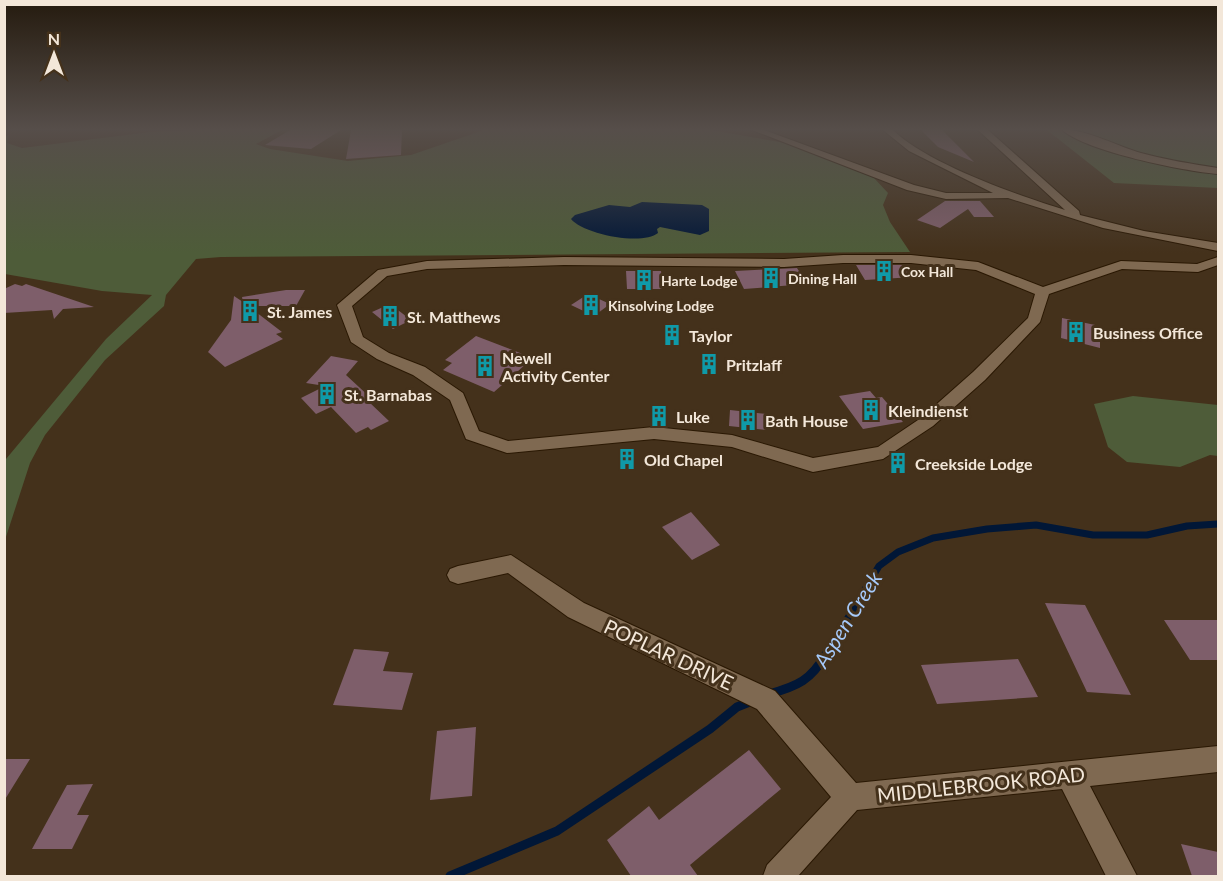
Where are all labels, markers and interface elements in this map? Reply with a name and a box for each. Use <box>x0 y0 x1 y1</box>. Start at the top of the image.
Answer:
north arrow <box>24 24 84 84</box>
text: N <box>48 29 60 48</box>
building icon: Cox Hall <box>872 259 896 283</box>
place label: Cox Hall <box>901 263 953 280</box>
building icon: Dining Hall <box>759 266 783 290</box>
building icon: Harte Lodge <box>632 268 656 292</box>
place label: Dining Hall <box>788 270 857 287</box>
place label: Harte Lodge <box>661 272 738 289</box>
building icon: Kinsolving Lodge <box>579 293 603 317</box>
place label: Kinsolving Lodge <box>608 297 715 314</box>
building icon: St. James <box>238 299 262 323</box>
place label: St. James <box>267 302 332 321</box>
building icon: St. Matthews <box>378 304 402 328</box>
place label: St. Matthews <box>407 307 500 326</box>
building icon: Business Office <box>1064 320 1088 344</box>
building icon: Taylor <box>660 323 684 347</box>
place label: Business Office <box>1093 323 1203 342</box>
place label: Taylor <box>689 326 732 345</box>
place label: Newell Activity Center <box>501 348 610 385</box>
building icon: Pritzlaff <box>697 352 721 376</box>
building icon: Newell Activity Center <box>473 354 497 378</box>
place label: Pritzlaff <box>726 355 782 374</box>
building icon: St. Barnabas <box>315 382 339 406</box>
place label: St. Barnabas <box>344 385 432 404</box>
building icon: Kleindienst <box>859 398 883 422</box>
place label: Kleindienst <box>888 401 968 420</box>
building icon: Luke <box>647 404 671 428</box>
place label: Luke <box>676 407 710 426</box>
building icon: Bath House <box>736 408 760 432</box>
place label: Bath House <box>765 411 849 430</box>
building icon: Old Chapel <box>615 447 639 471</box>
place label: Old Chapel <box>644 450 723 469</box>
building icon: Creekside Lodge <box>886 451 910 475</box>
place label: Creekside Lodge <box>915 454 1033 473</box>
water label: Aspen Creek <box>807 565 887 673</box>
street label: POPLAR DRIVE <box>601 614 737 694</box>
street label: MIDDLEBROOK ROAD <box>876 761 1086 807</box>

